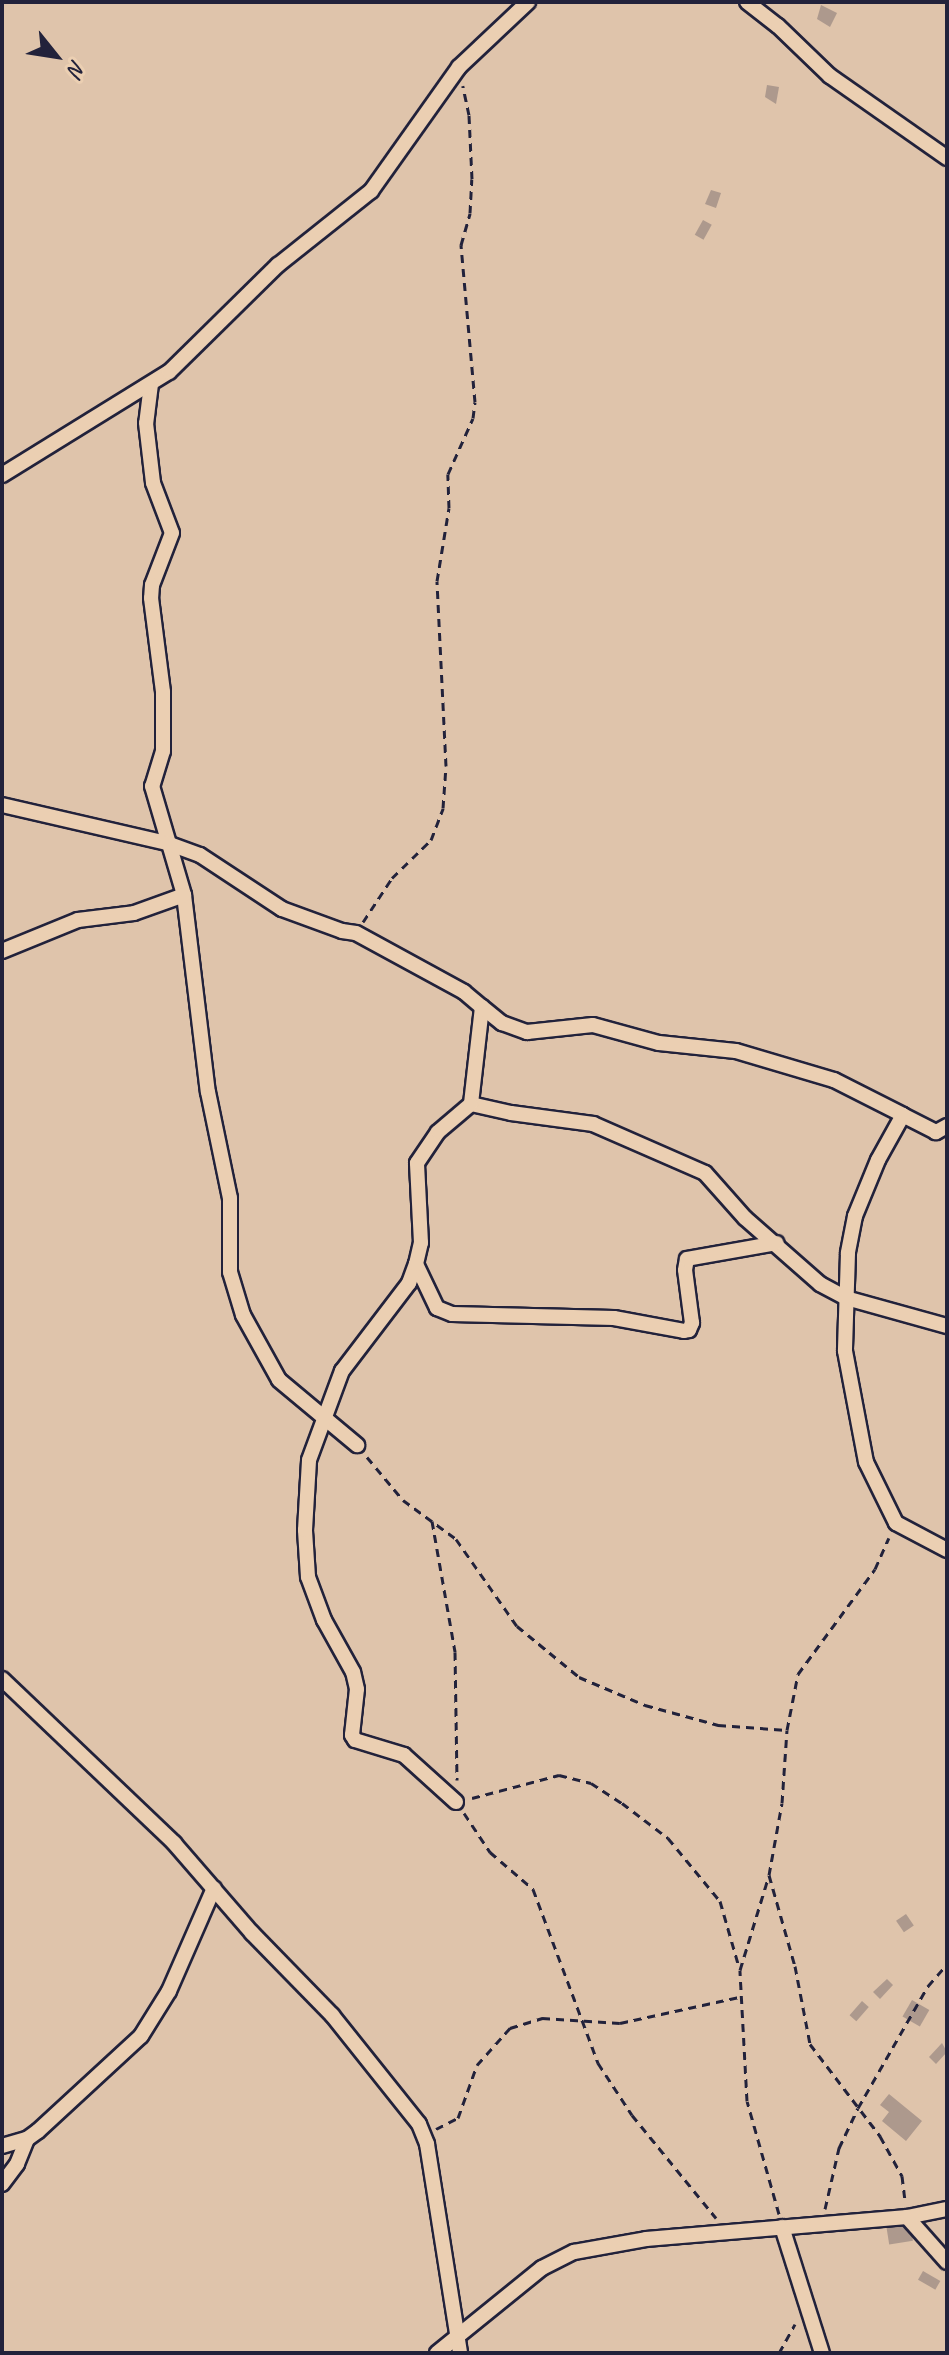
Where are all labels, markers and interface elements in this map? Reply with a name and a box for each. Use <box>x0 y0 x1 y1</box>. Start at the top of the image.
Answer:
north arrow <box>16 16 96 96</box>
text: N <box>61 55 92 81</box>

